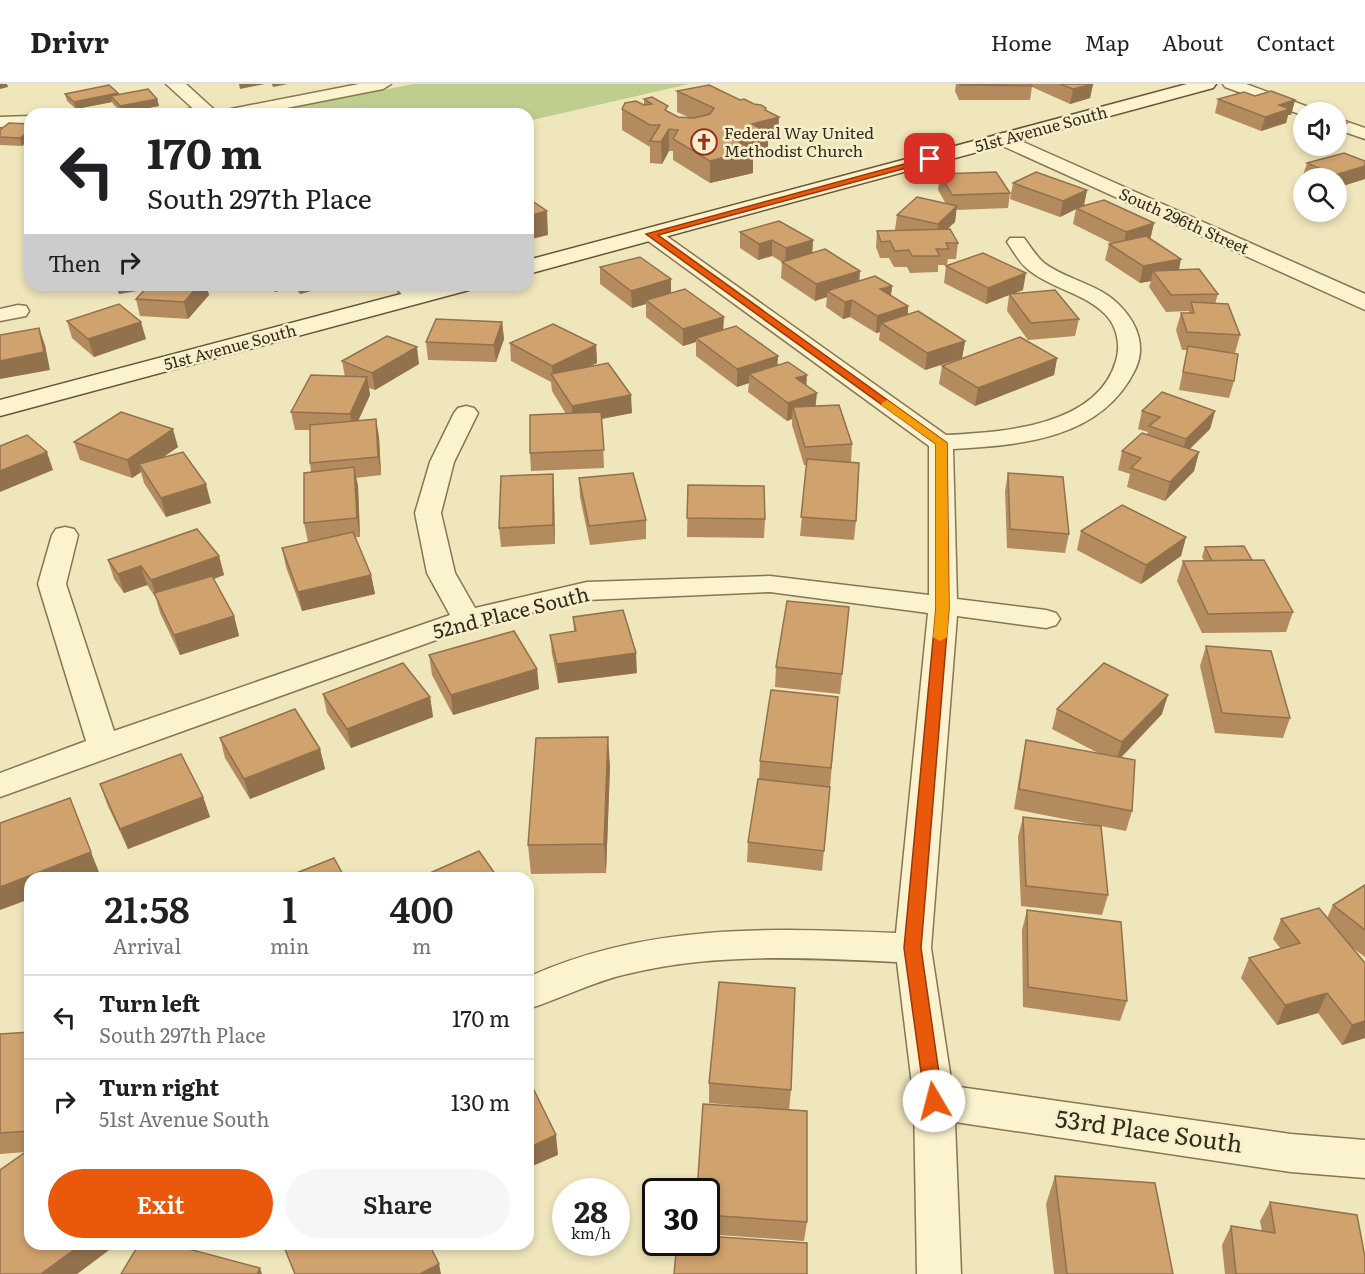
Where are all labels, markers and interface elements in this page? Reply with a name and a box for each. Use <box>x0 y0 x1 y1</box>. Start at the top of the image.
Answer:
text: Drivr <box>30 20 109 62</box>
text: Home <box>991 26 1052 57</box>
text: Map <box>1085 26 1129 57</box>
text: About <box>1162 26 1224 57</box>
text: Contact <box>1257 26 1335 57</box>
street label: 51st Avenue South <box>972 99 1110 157</box>
map controls <box>1293 102 1347 222</box>
button: sound <box>1293 102 1347 156</box>
text: 170 m <box>147 120 262 182</box>
place label: Federal Way United Methodist Church <box>724 120 874 162</box>
church icon: Federal Way United Methodist Church <box>689 127 719 157</box>
icon: left <box>48 132 126 210</box>
pin <box>904 133 955 184</box>
icon: arrive <box>913 142 946 175</box>
button: search <box>1293 168 1347 222</box>
text: South 297th Place <box>147 177 372 217</box>
street label: South 296th Street <box>1116 181 1254 260</box>
text: Then <box>48 246 101 279</box>
icon: right <box>113 246 146 279</box>
street label: 51st Avenue South <box>161 317 299 375</box>
street label: 52nd Place South <box>429 577 592 645</box>
text: 21:58 <box>104 881 190 934</box>
text: 1 <box>282 881 297 934</box>
text: 400 <box>390 881 454 934</box>
text: Arrival <box>113 930 181 960</box>
text: min <box>270 930 309 960</box>
text: m <box>412 930 431 960</box>
text: Turn left <box>99 986 200 1019</box>
icon: left <box>48 1001 81 1034</box>
text: 170 m <box>452 1001 510 1034</box>
text: South 297th Place <box>99 1019 266 1049</box>
position arrow <box>902 1069 966 1133</box>
text: Turn right <box>99 1070 219 1103</box>
icon: right <box>48 1085 81 1118</box>
text: 130 m <box>451 1085 510 1118</box>
street label: 53rd Place South <box>1054 1099 1245 1160</box>
text: 51st Avenue South <box>99 1103 269 1133</box>
button: Exit <box>48 1169 273 1238</box>
button: Share <box>285 1169 510 1238</box>
speed limit sign: 30 <box>642 1178 720 1256</box>
text: 28 <box>574 1188 608 1232</box>
text: km/h <box>571 1221 611 1244</box>

